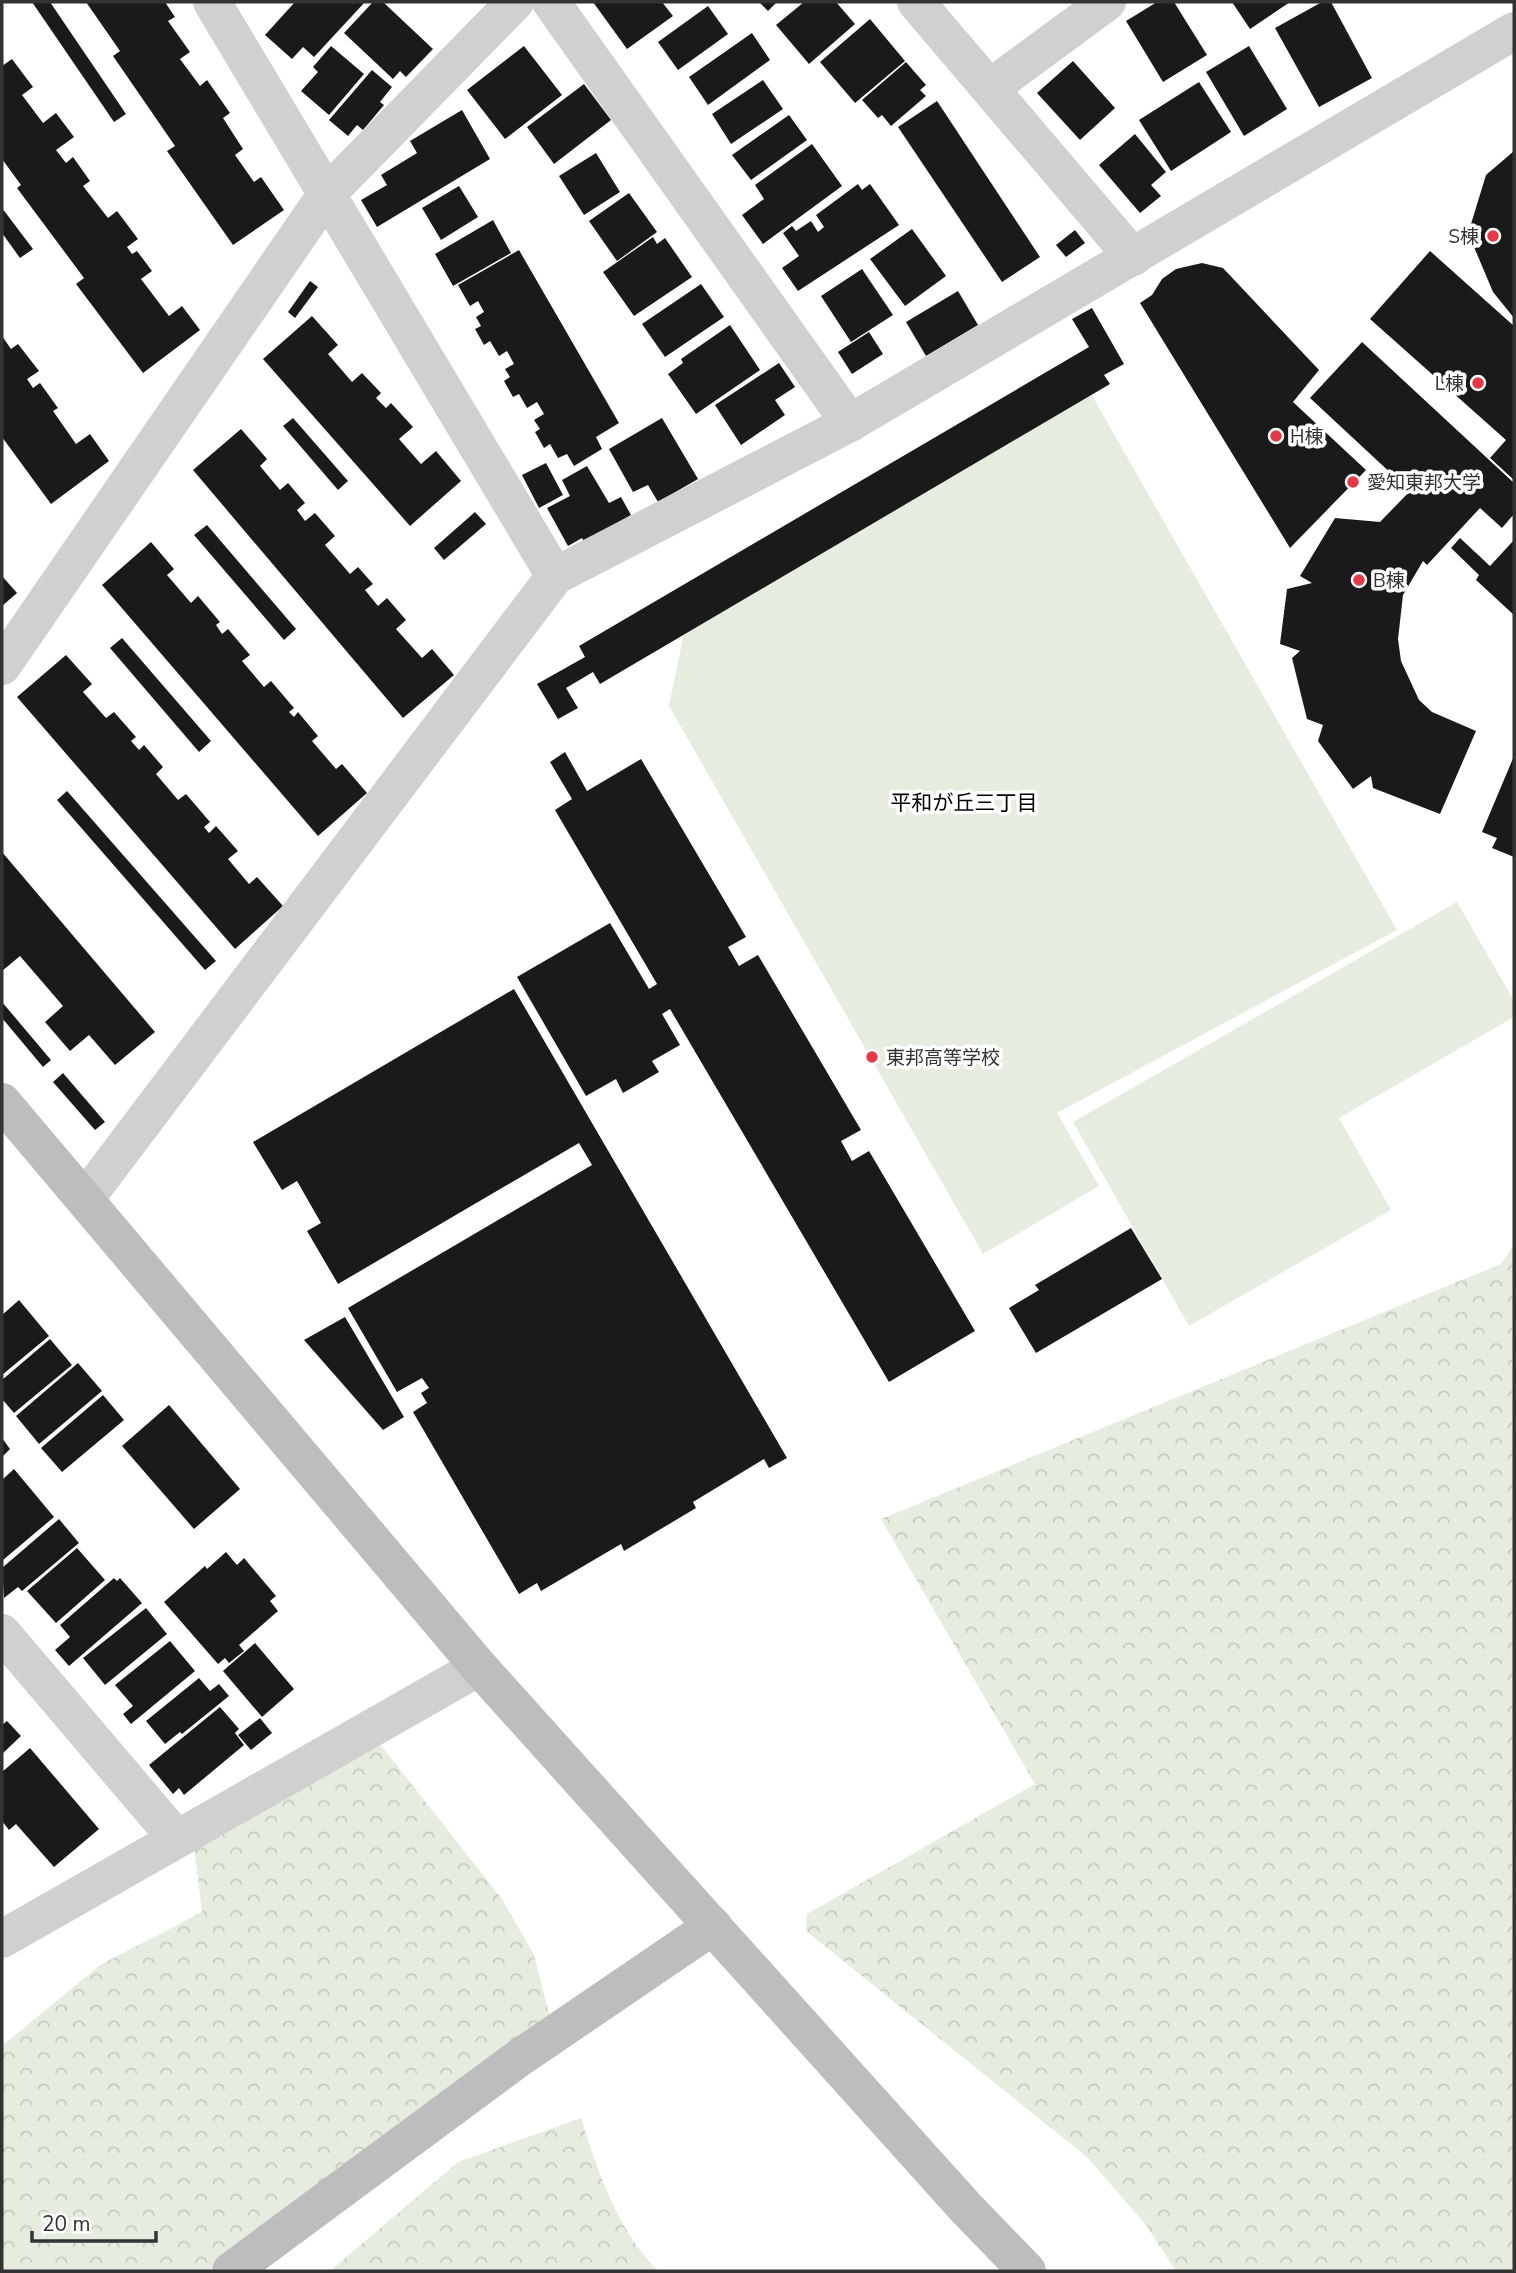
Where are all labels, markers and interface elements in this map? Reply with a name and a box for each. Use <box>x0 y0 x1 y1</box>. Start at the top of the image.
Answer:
place label: S棟 <box>1448 224 1479 250</box>
marker: S棟 <box>1485 228 1501 244</box>
place label: L棟 <box>1435 371 1464 397</box>
marker: L棟 <box>1470 375 1486 391</box>
place label: H棟 <box>1290 424 1323 450</box>
marker: H棟 <box>1268 428 1284 444</box>
place label: 愛知東邦大学 <box>1367 470 1481 496</box>
marker: 愛知東邦大学 <box>1345 474 1361 490</box>
place label: B棟 <box>1373 568 1405 594</box>
marker: B棟 <box>1351 572 1367 588</box>
district label: 平和が丘三丁目 <box>891 789 1038 817</box>
place label: 東邦高等学校 <box>886 1045 1000 1071</box>
marker: 東邦高等学校 <box>864 1049 880 1065</box>
scale bar <box>32 2200 156 2244</box>
text: 20 m <box>42 2210 91 2238</box>

